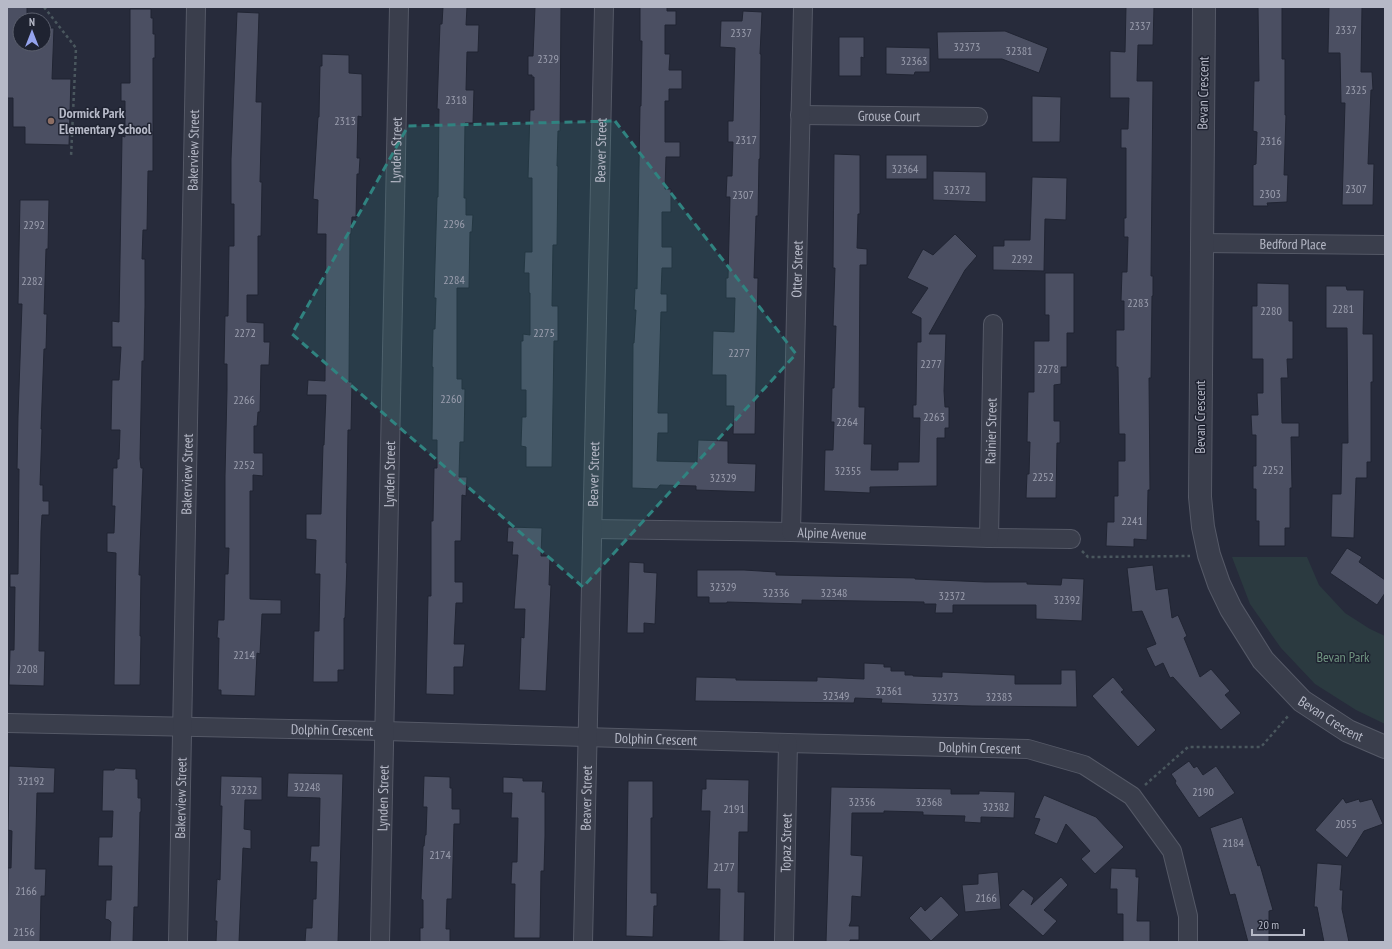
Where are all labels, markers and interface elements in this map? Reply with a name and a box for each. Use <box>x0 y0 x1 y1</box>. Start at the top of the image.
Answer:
north arrow <box>12 12 52 52</box>
text: N <box>29 15 35 29</box>
house number: 2337 <box>1129 18 1151 33</box>
house number: 2337 <box>1335 22 1357 37</box>
house number: 2337 <box>730 25 752 40</box>
house number: 32373 <box>953 39 981 54</box>
house number: 32381 <box>1005 43 1033 58</box>
house number: 2329 <box>537 51 559 66</box>
house number: 32363 <box>900 53 928 68</box>
street label: Bevan Crescent <box>1193 56 1213 130</box>
house number: 2325 <box>1345 82 1367 97</box>
house number: 2318 <box>445 92 467 107</box>
place label: Dormick Park Elementary School <box>59 104 152 138</box>
street label: Grouse Court <box>858 107 921 125</box>
street label: Bakerview Street <box>183 109 203 191</box>
house number: 2313 <box>334 113 356 128</box>
marker: Dormick Park Elementary School <box>46 116 56 126</box>
street label: Lynden Street <box>386 117 406 183</box>
street label: Beaver Street <box>591 117 611 183</box>
house number: 2317 <box>735 132 757 147</box>
house number: 2316 <box>1260 133 1282 148</box>
house number: 32364 <box>891 161 919 176</box>
house number: 2307 <box>1345 181 1367 196</box>
house number: 32372 <box>943 182 971 197</box>
house number: 2303 <box>1259 186 1281 201</box>
house number: 2307 <box>732 187 754 202</box>
house number: 2296 <box>443 216 465 231</box>
house number: 2292 <box>23 217 45 232</box>
street label: Bedford Place <box>1260 235 1327 253</box>
street label: Otter Street <box>787 240 807 298</box>
house number: 2292 <box>1011 251 1033 266</box>
house number: 2284 <box>443 272 465 287</box>
house number: 2282 <box>21 273 43 288</box>
house number: 2283 <box>1127 295 1149 310</box>
house number: 2281 <box>1332 301 1354 316</box>
house number: 2280 <box>1260 303 1282 318</box>
house number: 2272 <box>234 325 256 340</box>
house number: 2275 <box>533 325 555 340</box>
house number: 2277 <box>728 345 750 360</box>
house number: 2277 <box>920 356 942 371</box>
house number: 2278 <box>1037 361 1059 376</box>
street label: Bevan Crescent <box>1191 380 1209 454</box>
house number: 2260 <box>440 391 462 406</box>
house number: 2266 <box>233 392 255 407</box>
street label: Rainier Street <box>981 398 1001 464</box>
house number: 2263 <box>923 409 945 424</box>
house number: 2264 <box>836 414 858 429</box>
street label: Bakerview Street <box>177 433 197 515</box>
street label: Lynden Street <box>380 441 399 507</box>
street label: Beaver Street <box>584 441 603 507</box>
house number: 2252 <box>233 457 255 472</box>
house number: 2252 <box>1262 462 1284 477</box>
house number: 32355 <box>834 463 862 478</box>
house number: 2252 <box>1032 469 1054 484</box>
house number: 32329 <box>709 470 737 485</box>
house number: 2241 <box>1121 513 1143 528</box>
street label: Alpine Avenue <box>797 523 867 543</box>
house number: 32329 <box>709 579 737 594</box>
house number: 32336 <box>762 585 790 600</box>
house number: 32348 <box>820 585 848 600</box>
house number: 32372 <box>938 588 966 603</box>
house number: 32392 <box>1053 592 1081 607</box>
house number: 2214 <box>233 647 255 662</box>
park label: Bevan Park <box>1316 648 1370 666</box>
house number: 2208 <box>16 661 38 676</box>
house number: 32361 <box>875 683 903 698</box>
house number: 32349 <box>822 688 850 703</box>
house number: 32373 <box>931 689 959 704</box>
house number: 32383 <box>985 689 1013 704</box>
street label: Bevan Crescent <box>1295 692 1366 746</box>
street label: Dolphin Crescent <box>291 720 373 740</box>
street label: Dolphin Crescent <box>614 729 697 749</box>
street label: Dolphin Crescent <box>938 738 1021 758</box>
street label: Bakerview Street <box>171 757 191 839</box>
street label: Lynden Street <box>373 765 393 831</box>
street label: Beaver Street <box>577 765 596 831</box>
house number: 32192 <box>17 773 45 788</box>
house number: 32248 <box>293 779 321 794</box>
house number: 32232 <box>230 782 258 797</box>
house number: 2190 <box>1192 784 1214 799</box>
house number: 32356 <box>848 794 876 809</box>
house number: 32368 <box>915 794 943 809</box>
house number: 32382 <box>982 799 1010 814</box>
house number: 2191 <box>723 801 745 816</box>
street label: Topaz Street <box>776 813 796 873</box>
house number: 2055 <box>1335 816 1357 831</box>
house number: 2184 <box>1222 835 1244 850</box>
house number: 2174 <box>429 847 451 862</box>
house number: 2177 <box>713 859 735 874</box>
house number: 2166 <box>15 883 37 898</box>
house number: 2166 <box>975 890 997 905</box>
scale bar <box>1252 911 1304 937</box>
text: 20 m <box>1258 917 1279 932</box>
house number: 2156 <box>13 924 35 939</box>

